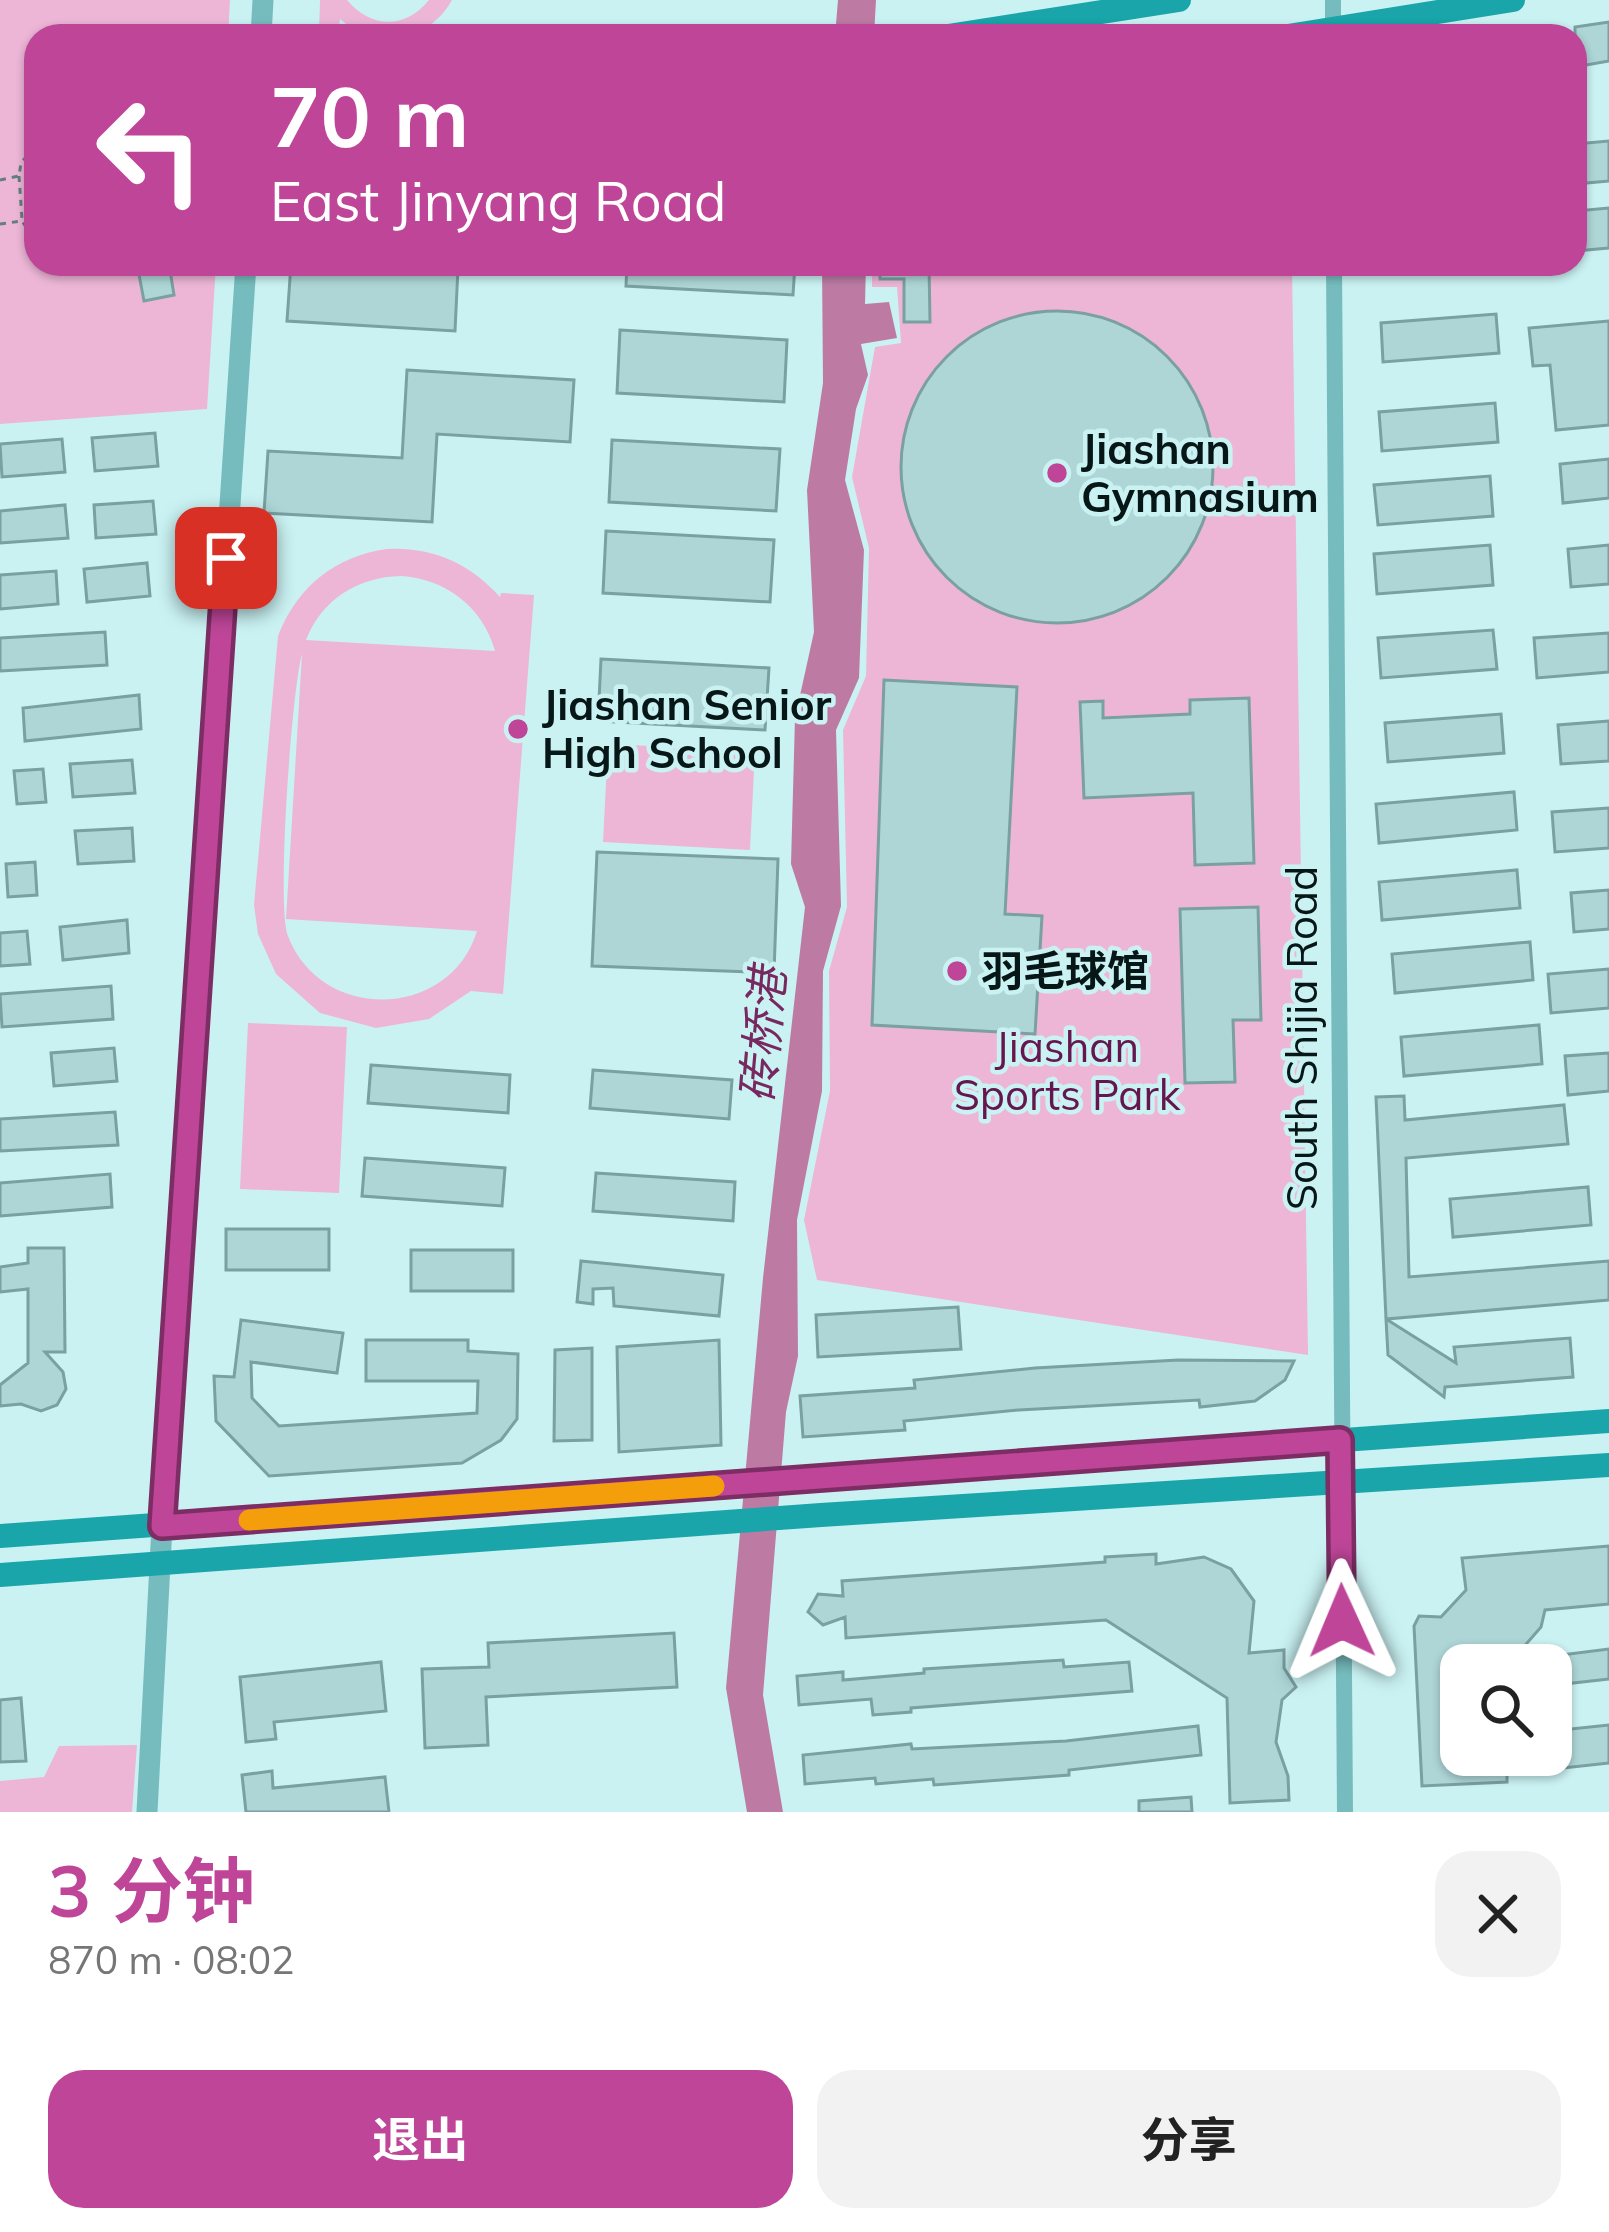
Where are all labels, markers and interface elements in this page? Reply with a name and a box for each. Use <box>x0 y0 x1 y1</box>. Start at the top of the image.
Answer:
text: 70 m <box>270 63 469 168</box>
icon: left <box>72 72 228 228</box>
text: East Jinyang Road <box>270 167 726 235</box>
place label: Jiashan Gymnasium <box>1081 422 1319 523</box>
marker: Jiashan Gymnasium <box>1044 460 1070 486</box>
pin <box>175 507 277 609</box>
icon: arrive <box>193 525 259 591</box>
place label: Jiashan Senior High School <box>542 678 832 779</box>
marker: Jiashan Senior High School <box>505 716 531 742</box>
street label: South Shijia Road <box>1275 866 1328 1210</box>
place label: 羽毛球馆 <box>981 944 1149 997</box>
marker: 羽毛球馆 <box>944 958 970 984</box>
water label: 砖桥港 <box>728 959 796 1105</box>
park label: Jiashan Sports Park <box>954 1020 1181 1121</box>
position arrow <box>1279 1558 1405 1684</box>
map controls <box>1440 1644 1572 1776</box>
button: search <box>1440 1644 1572 1776</box>
text: 3 分钟 <box>48 1845 255 1935</box>
button: close <box>1435 1851 1561 1977</box>
text: 870 m · 08:02 <box>48 1935 294 1984</box>
button: 退出 <box>48 2070 793 2208</box>
button: 分享 <box>817 2070 1561 2208</box>

